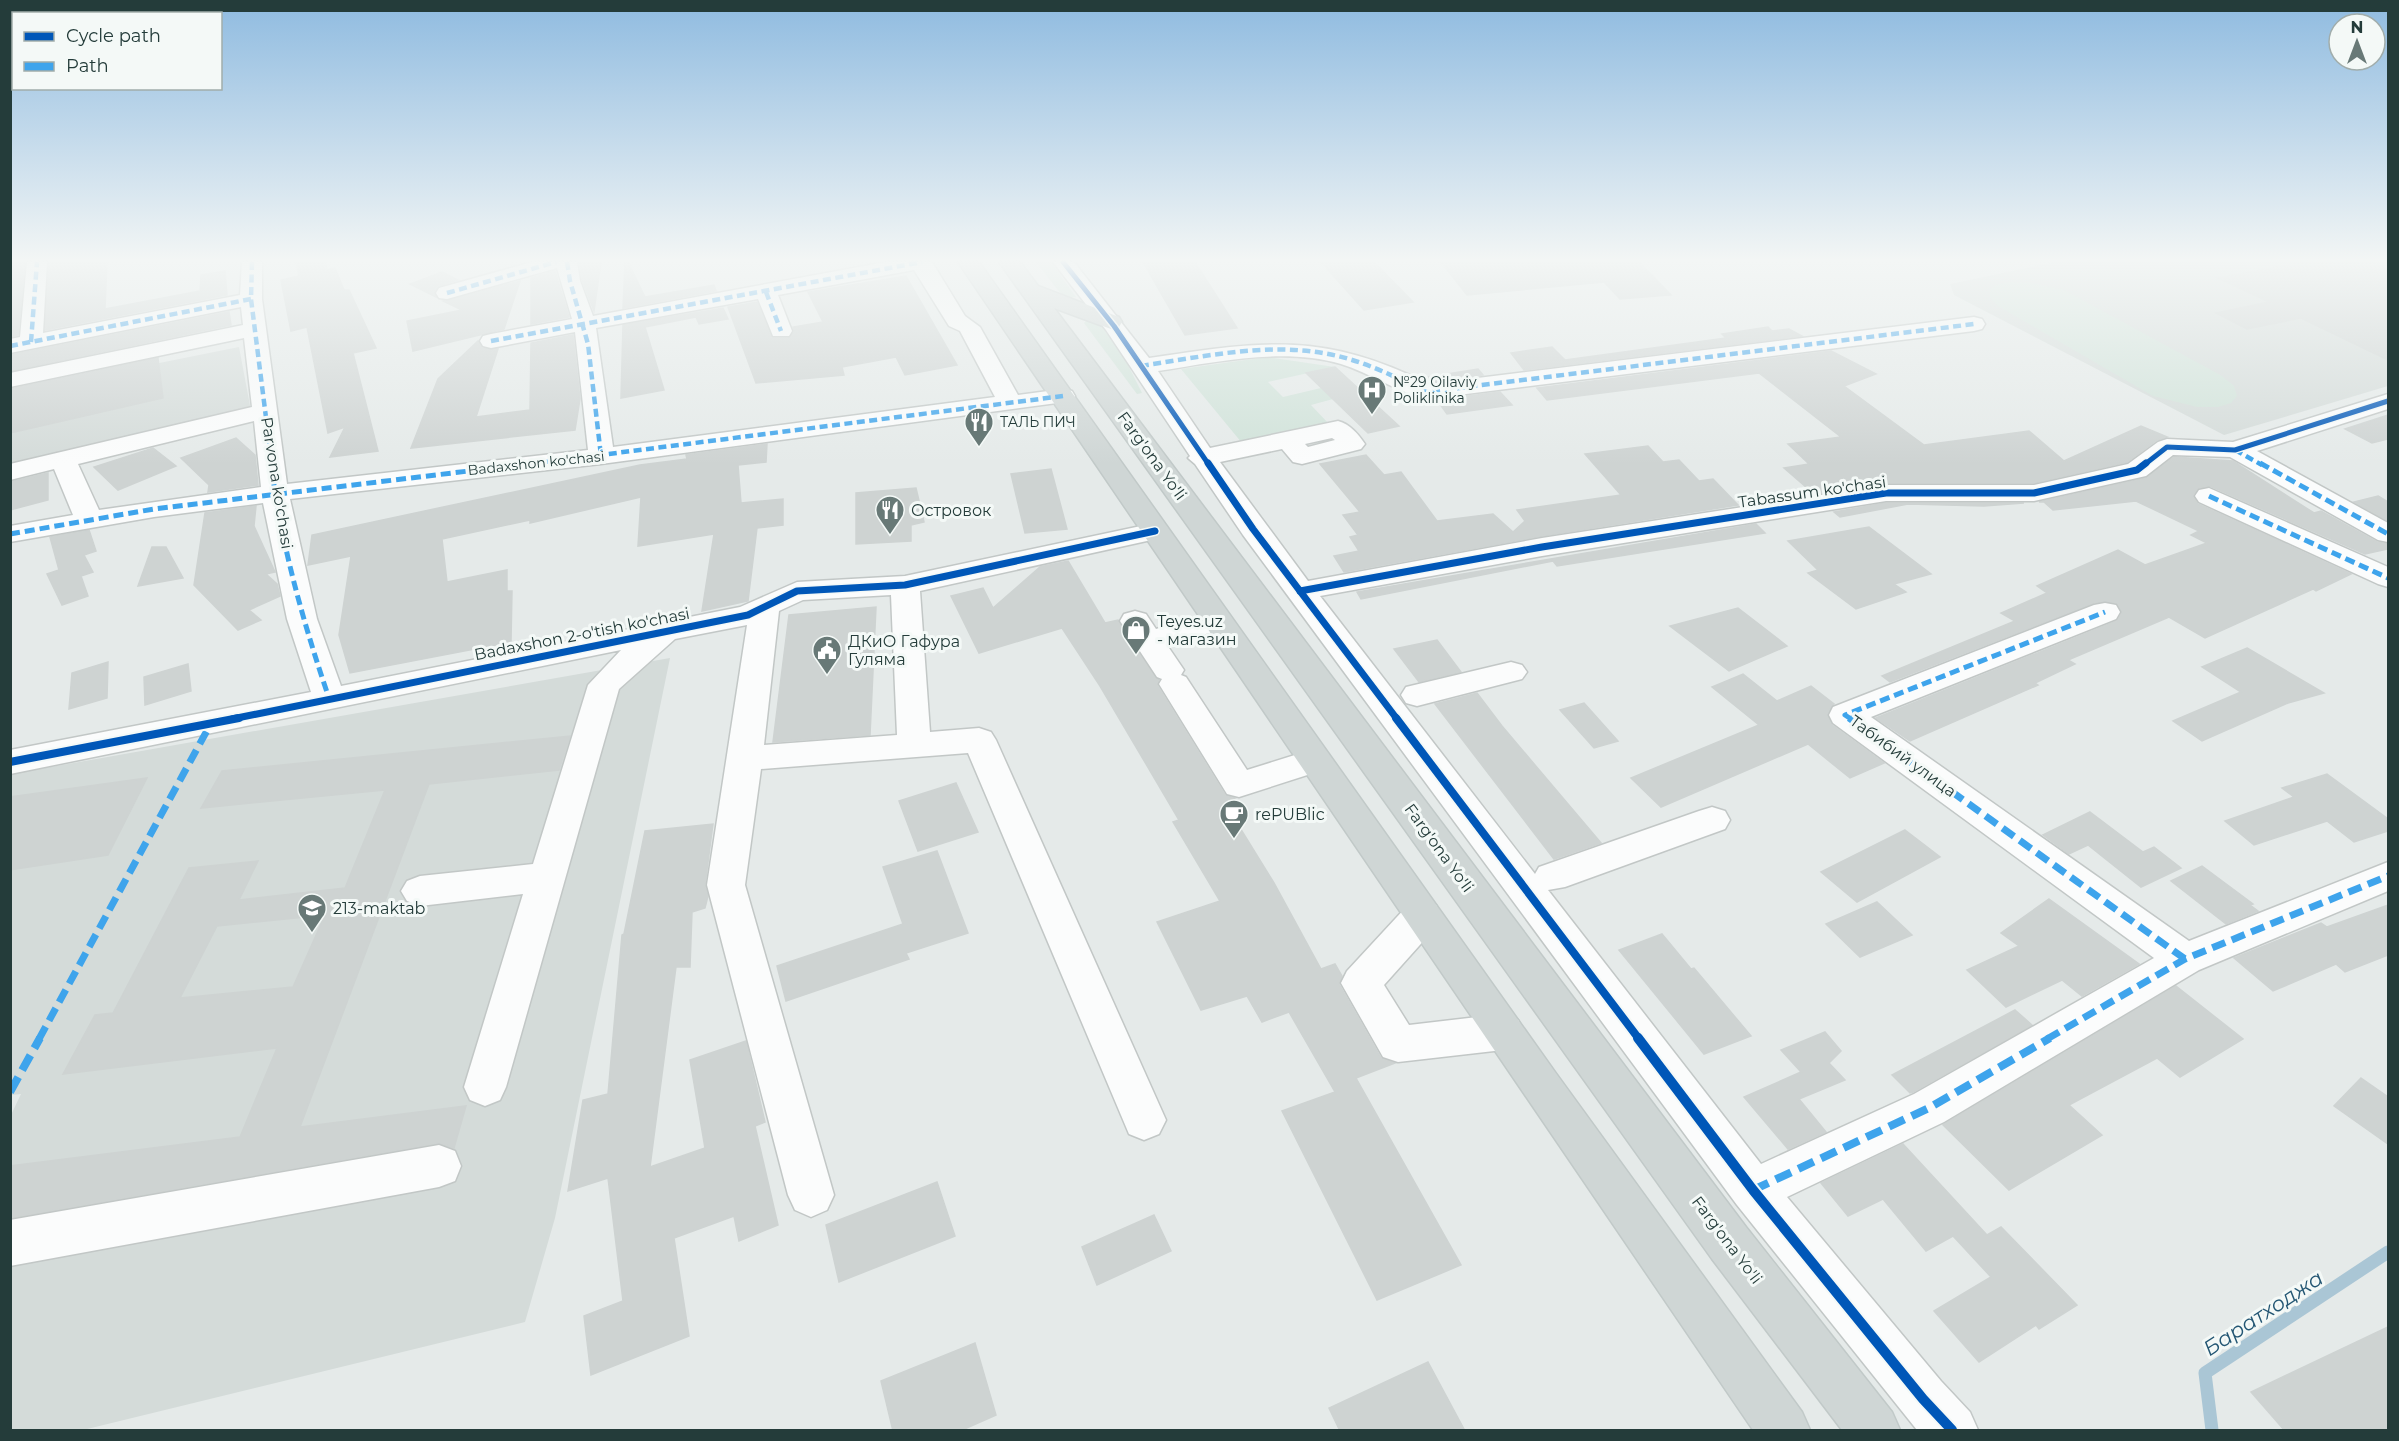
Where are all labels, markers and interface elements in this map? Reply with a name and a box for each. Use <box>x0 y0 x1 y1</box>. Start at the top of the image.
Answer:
legend <box>12 12 222 90</box>
north arrow <box>2327 12 2387 72</box>
text: N <box>2351 18 2363 37</box>
text: Cycle path <box>66 25 161 47</box>
text: Path <box>66 55 109 77</box>
place label: №29 Oilaviy Poliklinika <box>1393 373 1477 407</box>
hospital icon: №29 Oilaviy Poliklinika <box>1356 374 1388 416</box>
restaurant icon: ТАЛЬ ПИЧ <box>963 406 995 448</box>
street label: Farg'ona Yo'li <box>1114 408 1190 504</box>
place label: ТАЛЬ ПИЧ <box>1000 413 1076 431</box>
street label: Parvona ko'chasi <box>257 416 297 550</box>
street label: Badaxshon ko'chasi <box>467 447 605 479</box>
street label: Tabassum ko'chasi <box>1737 472 1887 512</box>
restaurant icon: Островок <box>874 494 906 536</box>
place label: Островок <box>911 501 992 520</box>
street label: Badaxshon 2-o'tish ko'chasi <box>473 604 691 664</box>
place label: Teyes.uz - магазин <box>1157 612 1237 649</box>
shop icon: Teyes.uz - магазин <box>1120 614 1152 656</box>
place label: ДКиО Гафура Гуляма <box>848 632 960 669</box>
public building icon: ДКиО Гафура Гуляма <box>811 634 843 676</box>
street label: Табибий улица <box>1846 711 1960 801</box>
cafe icon: rePUBlic <box>1218 798 1250 840</box>
street label: Farg'ona Yo'li <box>1401 800 1477 896</box>
place label: rePUBlic <box>1255 805 1325 824</box>
school or university icon: 213-maktab <box>296 892 328 934</box>
place label: 213-maktab <box>333 899 426 918</box>
street label: Farg'ona Yo'li <box>1688 1192 1766 1288</box>
water label: Баратходжа <box>2198 1265 2328 1361</box>

